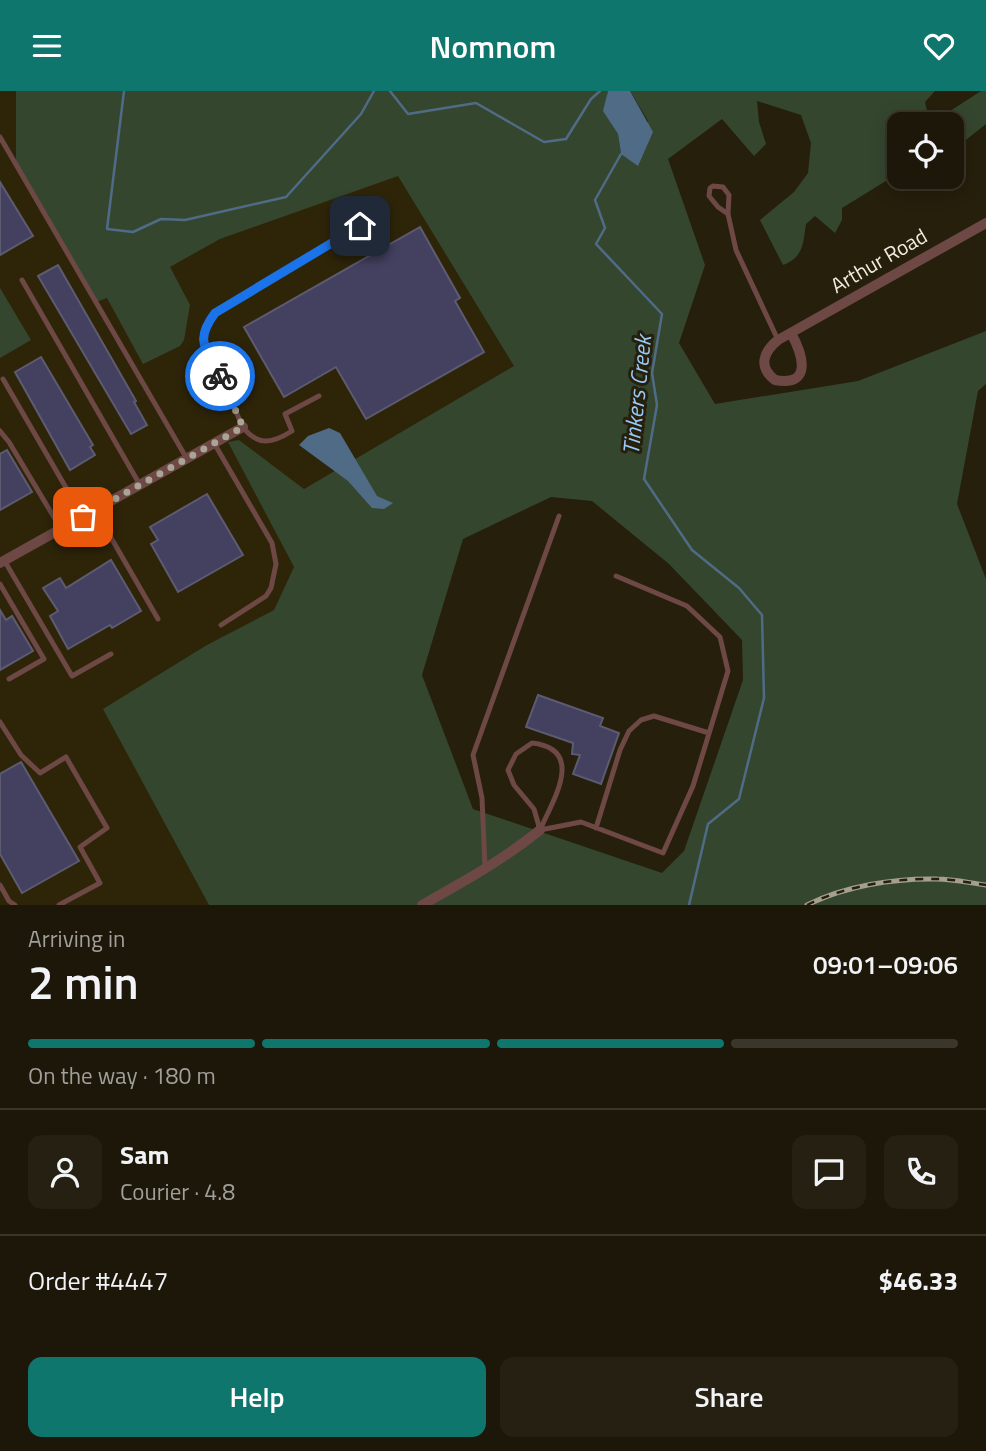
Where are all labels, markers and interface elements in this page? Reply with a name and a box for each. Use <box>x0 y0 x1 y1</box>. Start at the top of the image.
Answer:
text: Nomnom <box>430 22 556 70</box>
icon: menu <box>28 27 66 65</box>
icon: heart <box>920 27 958 65</box>
map controls <box>887 112 964 189</box>
button: locate <box>887 112 964 189</box>
pin <box>330 196 390 256</box>
icon: home <box>341 207 379 245</box>
street label: Arthur Road <box>824 220 933 301</box>
water label: Tinkers Creek <box>613 331 660 456</box>
courier <box>185 341 255 411</box>
icon: bike <box>201 357 239 395</box>
pin <box>53 487 113 547</box>
icon: bag <box>64 498 102 536</box>
text: Arriving in <box>28 921 125 956</box>
text: 09:01–09:06 <box>813 945 958 984</box>
text: 2 min <box>28 947 139 1017</box>
text: On the way · 180 m <box>28 1058 216 1093</box>
button: person <box>28 1135 102 1209</box>
text: Sam <box>120 1135 169 1174</box>
button: chat <box>792 1135 866 1209</box>
button: phone <box>884 1135 958 1209</box>
text: Courier · 4.8 <box>120 1174 235 1209</box>
text: Order #4447 <box>28 1261 168 1300</box>
text: $46.33 <box>879 1261 958 1300</box>
button: Help <box>28 1357 486 1437</box>
button: Share <box>500 1357 958 1437</box>

